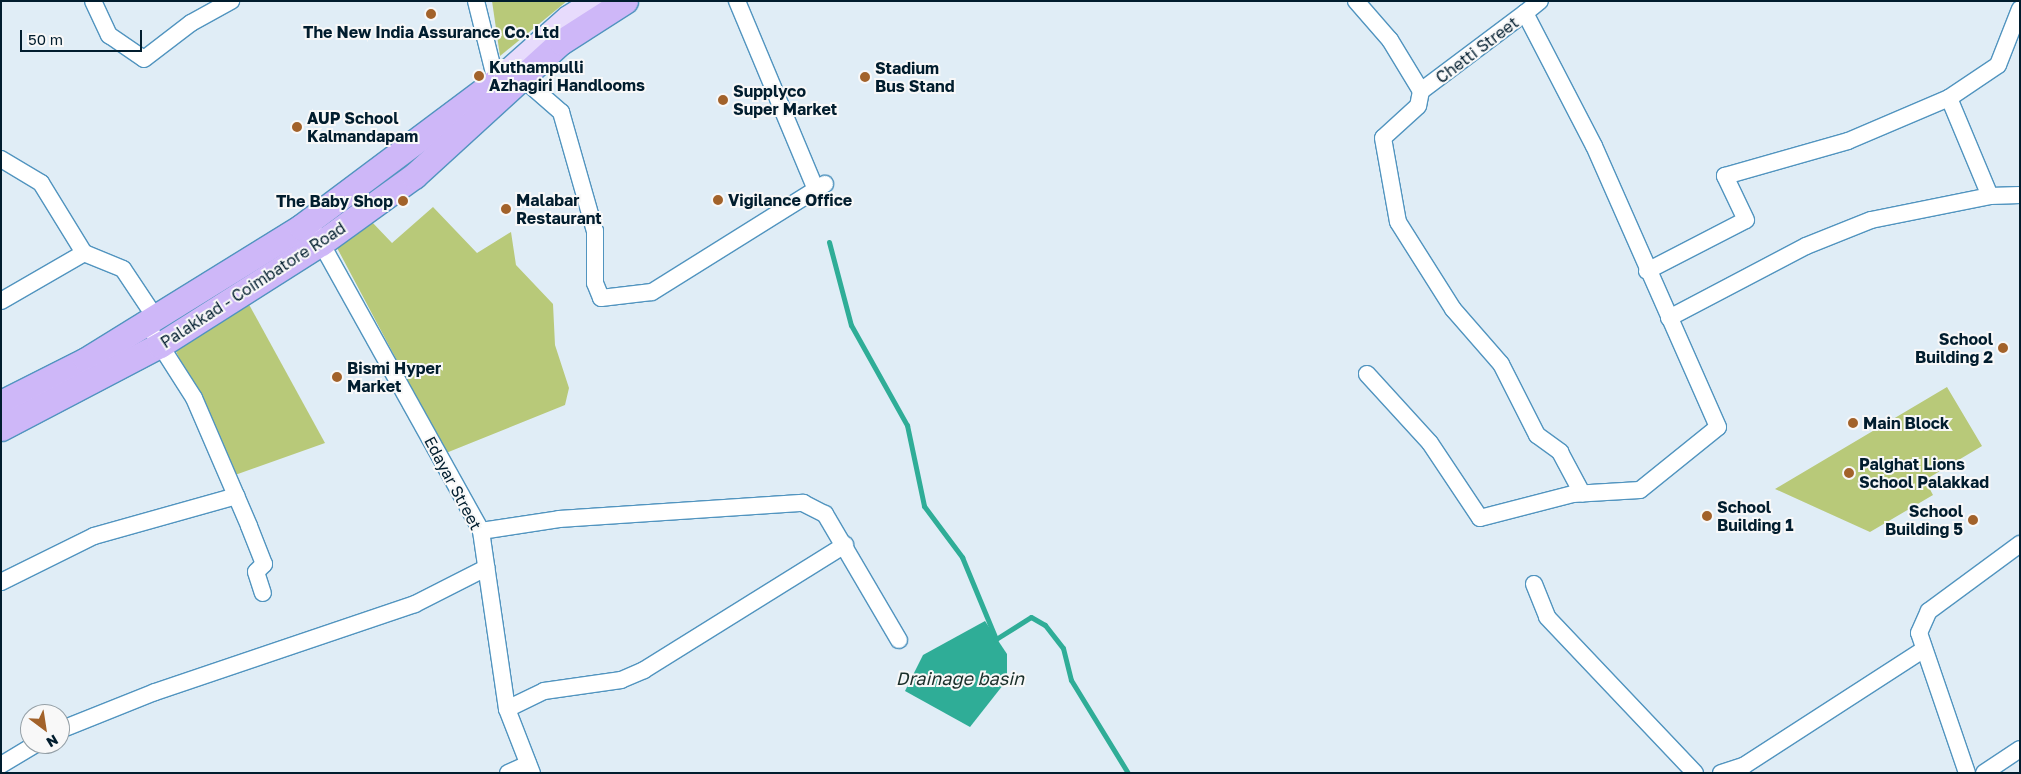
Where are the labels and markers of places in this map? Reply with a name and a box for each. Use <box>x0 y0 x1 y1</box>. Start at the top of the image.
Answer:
marker: The New India Assurance Co. Ltd <box>425 8 437 20</box>
place label: The New India Assurance Co. Ltd <box>303 22 559 42</box>
place label: Kuthampulli Azhagiri Handlooms <box>489 57 645 95</box>
place label: Stadium Bus Stand <box>875 58 955 96</box>
marker: Kuthampulli Azhagiri Handlooms <box>473 70 485 82</box>
marker: Stadium Bus Stand <box>859 71 871 83</box>
place label: Supplyco Super Market <box>733 81 837 119</box>
marker: Supplyco Super Market <box>717 94 729 106</box>
place label: AUP School Kalmandapam <box>307 108 418 146</box>
marker: AUP School Kalmandapam <box>291 121 303 133</box>
place label: Malabar Restaurant <box>516 190 602 228</box>
place label: Vigilance Office <box>728 190 852 210</box>
place label: The Baby Shop <box>276 191 393 211</box>
marker: Vigilance Office <box>712 194 724 206</box>
marker: The Baby Shop <box>397 195 409 207</box>
marker: Malabar Restaurant <box>500 203 512 215</box>
place label: School Building 2 <box>1915 329 1993 367</box>
marker: School Building 2 <box>1997 342 2009 354</box>
place label: Bismi Hyper Market <box>347 358 441 396</box>
marker: Bismi Hyper Market <box>331 371 343 383</box>
place label: Main Block <box>1863 413 1949 433</box>
marker: Main Block <box>1847 417 1859 429</box>
place label: Palghat Lions School Palakkad <box>1859 454 1989 492</box>
marker: Palghat Lions School Palakkad <box>1843 467 1855 479</box>
place label: School Building 1 <box>1717 497 1793 535</box>
place label: School Building 5 <box>1885 501 1963 539</box>
marker: School Building 1 <box>1701 510 1713 522</box>
marker: School Building 5 <box>1967 514 1979 526</box>

